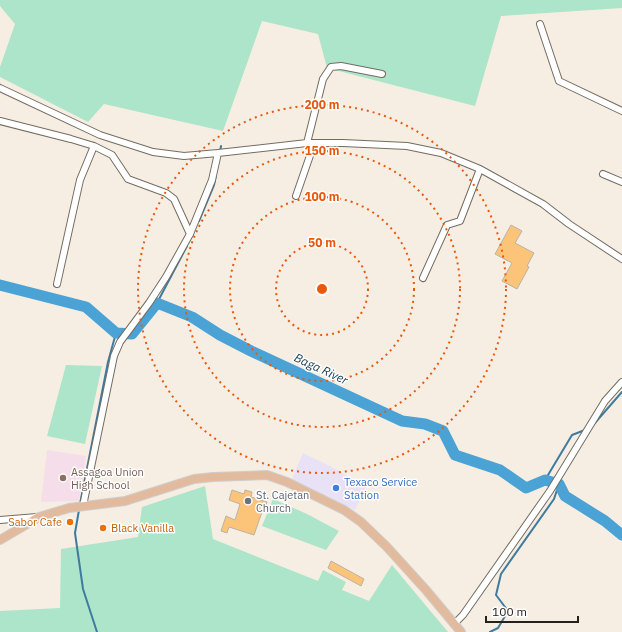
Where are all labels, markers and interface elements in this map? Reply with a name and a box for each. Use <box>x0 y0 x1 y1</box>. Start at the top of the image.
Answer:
text: 200 m <box>304 97 340 112</box>
text: 150 m <box>304 143 340 158</box>
text: 100 m <box>304 189 340 204</box>
text: 50 m <box>308 235 336 250</box>
centre of rings <box>315 282 329 296</box>
water label: Baga River <box>292 350 351 388</box>
place label: Assagoa Union High School <box>71 465 144 492</box>
marker: Assagoa Union High School <box>58 473 68 483</box>
place label: Texaco Service Station <box>344 475 417 502</box>
marker: Texaco Service Station <box>331 483 341 493</box>
place label: St. Cajetan Church <box>256 488 309 515</box>
marker: St. Cajetan Church <box>243 496 253 506</box>
place label: Sabor Cafe <box>8 515 62 529</box>
marker: Sabor Cafe <box>65 517 75 527</box>
place label: Black Vanilla <box>111 521 174 535</box>
marker: Black Vanilla <box>98 523 108 533</box>
scale bar <box>486 598 578 624</box>
text: 100 m <box>492 604 527 619</box>

